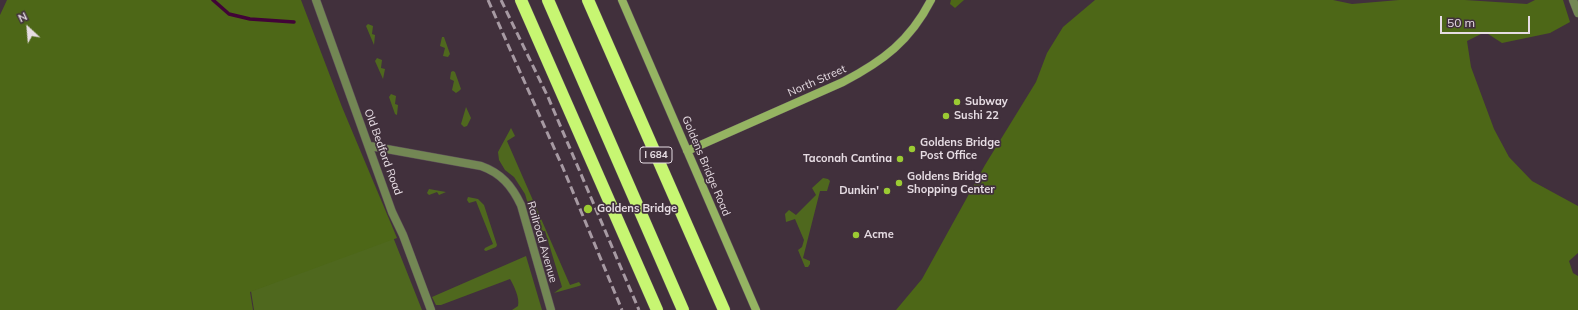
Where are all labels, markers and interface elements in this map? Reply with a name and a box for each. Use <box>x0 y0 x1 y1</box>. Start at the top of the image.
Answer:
north arrow <box>8 8 48 48</box>
scale bar <box>1442 8 1532 34</box>
text: N <box>16 9 30 25</box>
text: 50 m <box>1447 15 1475 30</box>
street label: North Street <box>786 62 848 100</box>
place label: Subway <box>965 95 1008 109</box>
marker: Subway <box>952 97 962 107</box>
street label: Old Bedford Road <box>361 107 405 197</box>
place label: Sushi 22 <box>954 109 999 123</box>
marker: Sushi 22 <box>941 111 951 121</box>
street label: Goldens Bridge Road <box>679 114 733 218</box>
place label: Goldens Bridge Post Office <box>920 136 1000 162</box>
marker: Goldens Bridge Post Office <box>907 144 917 154</box>
road number: I 684 <box>640 147 672 163</box>
place label: Taconah Cantina <box>803 152 892 166</box>
marker: Taconah Cantina <box>895 154 905 164</box>
place label: Goldens Bridge Shopping Center <box>907 170 995 196</box>
marker: Goldens Bridge Shopping Center <box>894 178 904 188</box>
place label: Dunkin' <box>839 184 879 198</box>
marker: Dunkin' <box>882 186 892 196</box>
street label: Railroad Avenue <box>524 200 560 284</box>
place label: Goldens Bridge <box>597 202 677 216</box>
marker: Goldens Bridge <box>582 203 594 215</box>
place label: Acme <box>864 228 894 242</box>
marker: Acme <box>851 230 861 240</box>

